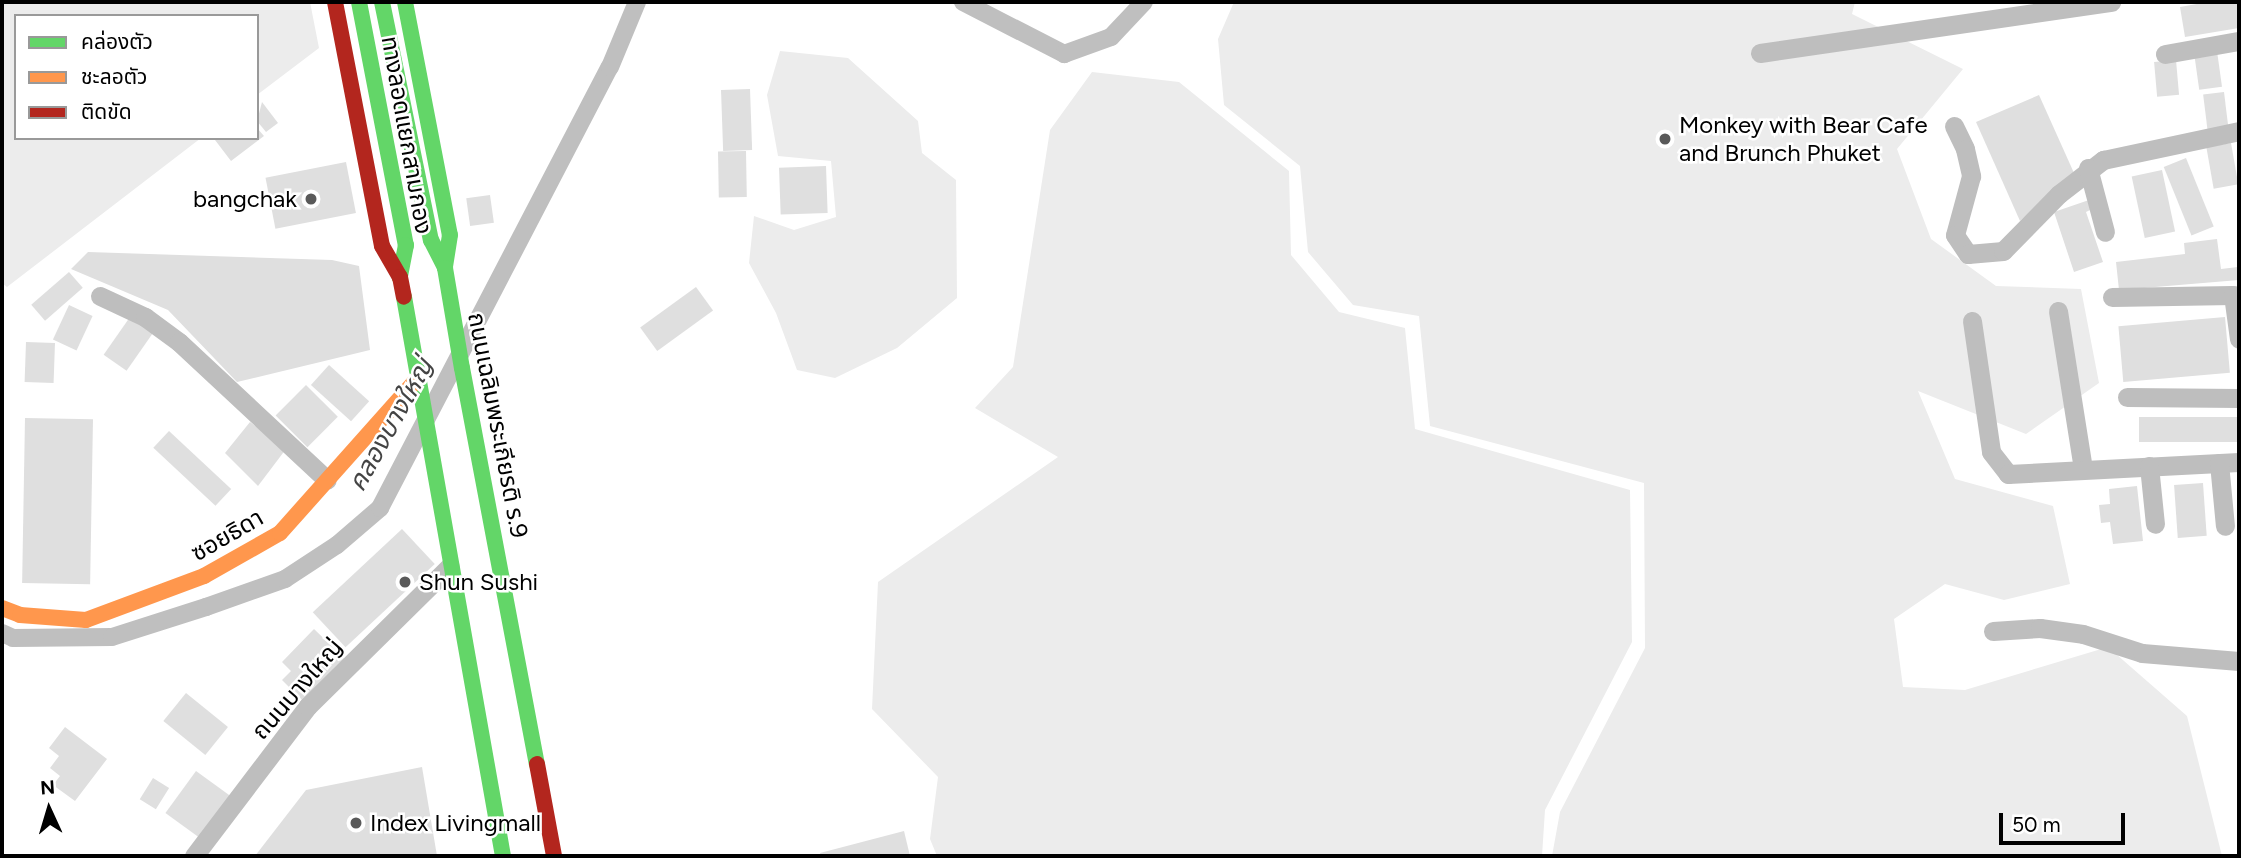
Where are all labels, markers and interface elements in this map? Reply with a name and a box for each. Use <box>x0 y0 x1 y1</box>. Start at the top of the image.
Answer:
legend <box>14 14 259 140</box>
text: คล่องตัว <box>81 29 153 54</box>
street label: ทางลอดแยกสามกอง <box>375 34 439 236</box>
text: ชะลอตัว <box>81 64 147 89</box>
text: ติดขัด <box>81 99 132 124</box>
place label: Monkey with Bear Cafe and Brunch Phuket <box>1679 111 1928 167</box>
marker: Monkey with Bear Cafe and Brunch Phuket <box>1657 131 1673 147</box>
place label: bangchak <box>193 185 297 213</box>
marker: bangchak <box>303 191 319 207</box>
street label: ถนนเฉลิมพระเกียรติ ร.9 <box>462 310 534 540</box>
water label: คลองบางใหญ่ <box>342 353 440 497</box>
street label: ซอยธิดา <box>186 503 268 567</box>
place label: Shun Sushi <box>419 568 538 596</box>
marker: Shun Sushi <box>397 574 413 590</box>
street label: ถนนบางใหญ่ <box>246 633 348 745</box>
north arrow <box>14 774 84 844</box>
text: N <box>39 776 56 800</box>
scale bar <box>2003 798 2129 842</box>
place label: Index Livingmall <box>370 809 541 837</box>
text: 50 m <box>2012 812 2061 837</box>
marker: Index Livingmall <box>348 815 364 831</box>

